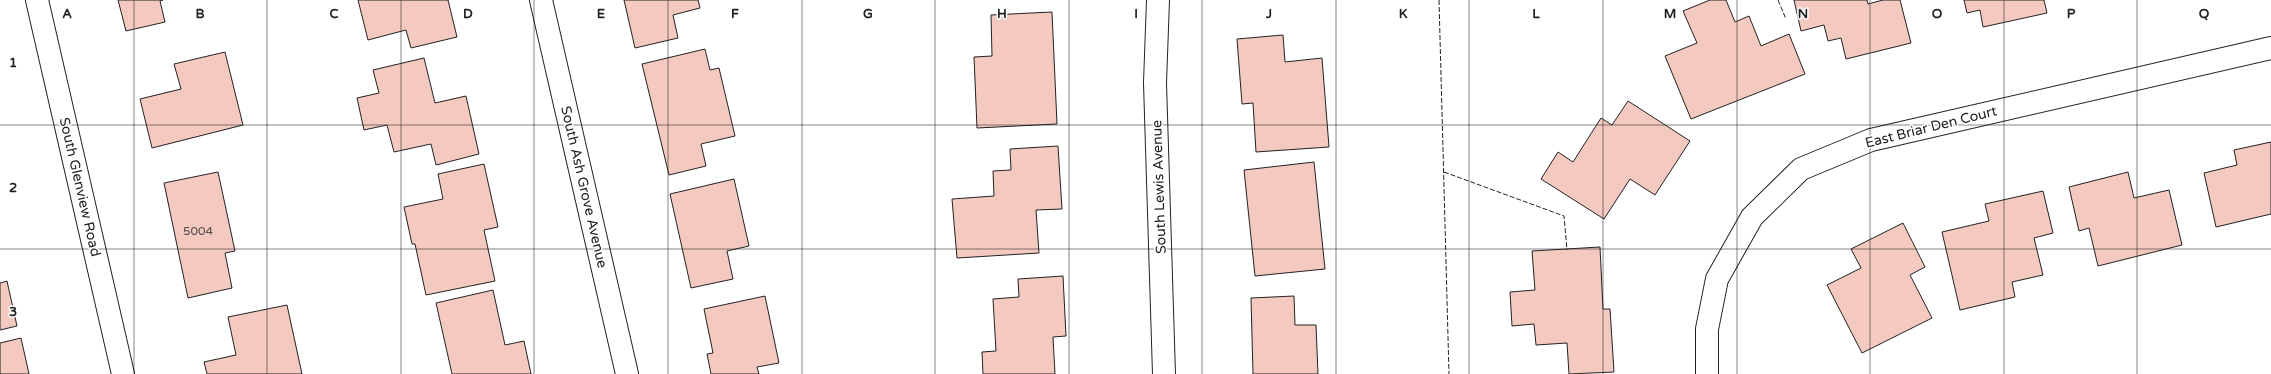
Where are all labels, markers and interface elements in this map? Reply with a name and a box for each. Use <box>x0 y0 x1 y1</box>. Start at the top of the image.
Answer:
text: A <box>62 6 72 22</box>
text: B <box>195 6 205 22</box>
text: C <box>329 6 339 22</box>
text: D <box>463 6 473 22</box>
text: E <box>597 6 605 22</box>
text: F <box>731 6 739 22</box>
text: G <box>863 6 873 22</box>
text: H <box>997 6 1007 22</box>
text: I <box>1134 6 1138 22</box>
text: J <box>1265 6 1272 22</box>
text: K <box>1399 6 1408 22</box>
text: L <box>1532 6 1540 22</box>
text: M <box>1664 6 1676 22</box>
text: N <box>1798 6 1808 22</box>
text: O <box>1932 6 1943 22</box>
text: P <box>2067 6 2076 22</box>
text: Q <box>2199 6 2210 22</box>
text: 1 <box>9 55 17 71</box>
street label: East Briar Den Court <box>1863 102 1999 152</box>
street label: South Ash Grove Avenue <box>557 104 611 270</box>
street label: South Glenview Road <box>56 116 104 258</box>
street label: South Lewis Avenue <box>1148 120 1170 254</box>
text: 2 <box>9 180 17 196</box>
house number: 5004 <box>183 224 214 238</box>
text: 3 <box>9 304 17 320</box>

